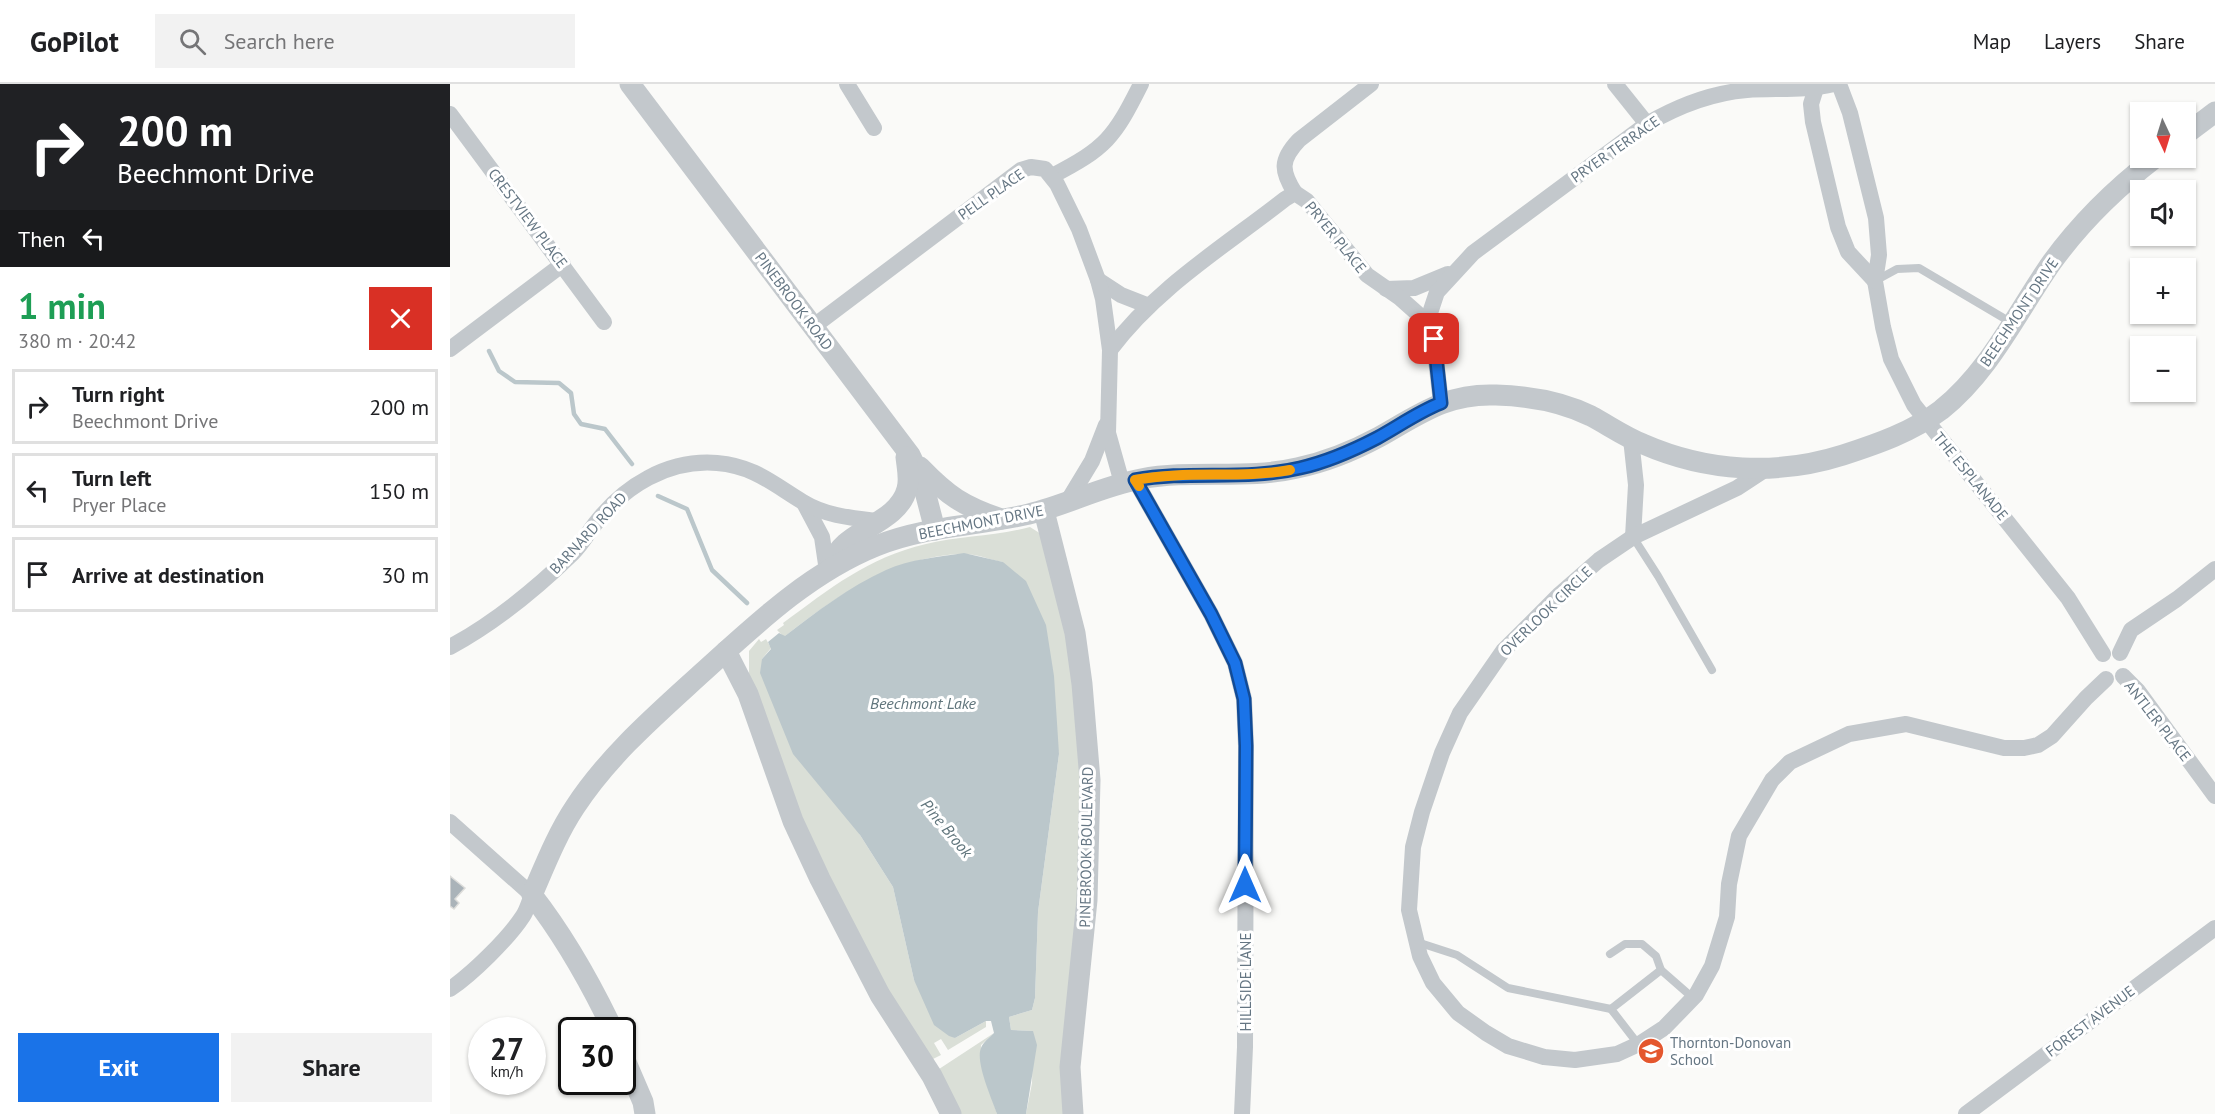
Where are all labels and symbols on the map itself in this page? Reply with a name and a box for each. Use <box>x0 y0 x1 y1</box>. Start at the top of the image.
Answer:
north arrow <box>2130 102 2196 168</box>
street label: PRYER TERRACE <box>1567 111 1663 187</box>
street label: CRESTVIEW PLACE <box>484 164 572 272</box>
street label: PELL PLACE <box>954 164 1028 224</box>
street label: PRYER PLACE <box>1301 197 1371 277</box>
street label: PINEBROOK ROAD <box>751 248 837 354</box>
street label: BEECHMONT DRIVE <box>1976 254 2062 370</box>
pin <box>1408 313 1459 364</box>
street label: THE ESPLANADE <box>1930 428 2012 524</box>
street label: BARNARD ROAD <box>545 488 631 578</box>
street label: BEECHMONT DRIVE <box>917 501 1045 543</box>
street label: OVERLOOK CIRCLE <box>1496 562 1596 660</box>
street label: ANTLER PLACE <box>2121 677 2195 765</box>
water label: Beechmont Lake <box>870 693 977 713</box>
street label: PINEBROOK BOULEVARD <box>1075 766 1097 928</box>
water label: Pine Brook <box>917 795 978 862</box>
position arrow <box>1213 853 1277 917</box>
street label: HILLSIDE LANE <box>1236 933 1255 1031</box>
street label: FOREST AVENUE <box>2042 981 2138 1061</box>
speed limit sign: 30 <box>558 1017 636 1095</box>
place label: Thornton-Donovan School <box>1670 1033 1791 1069</box>
school or university icon: Thornton-Donovan School <box>1636 1036 1666 1066</box>

